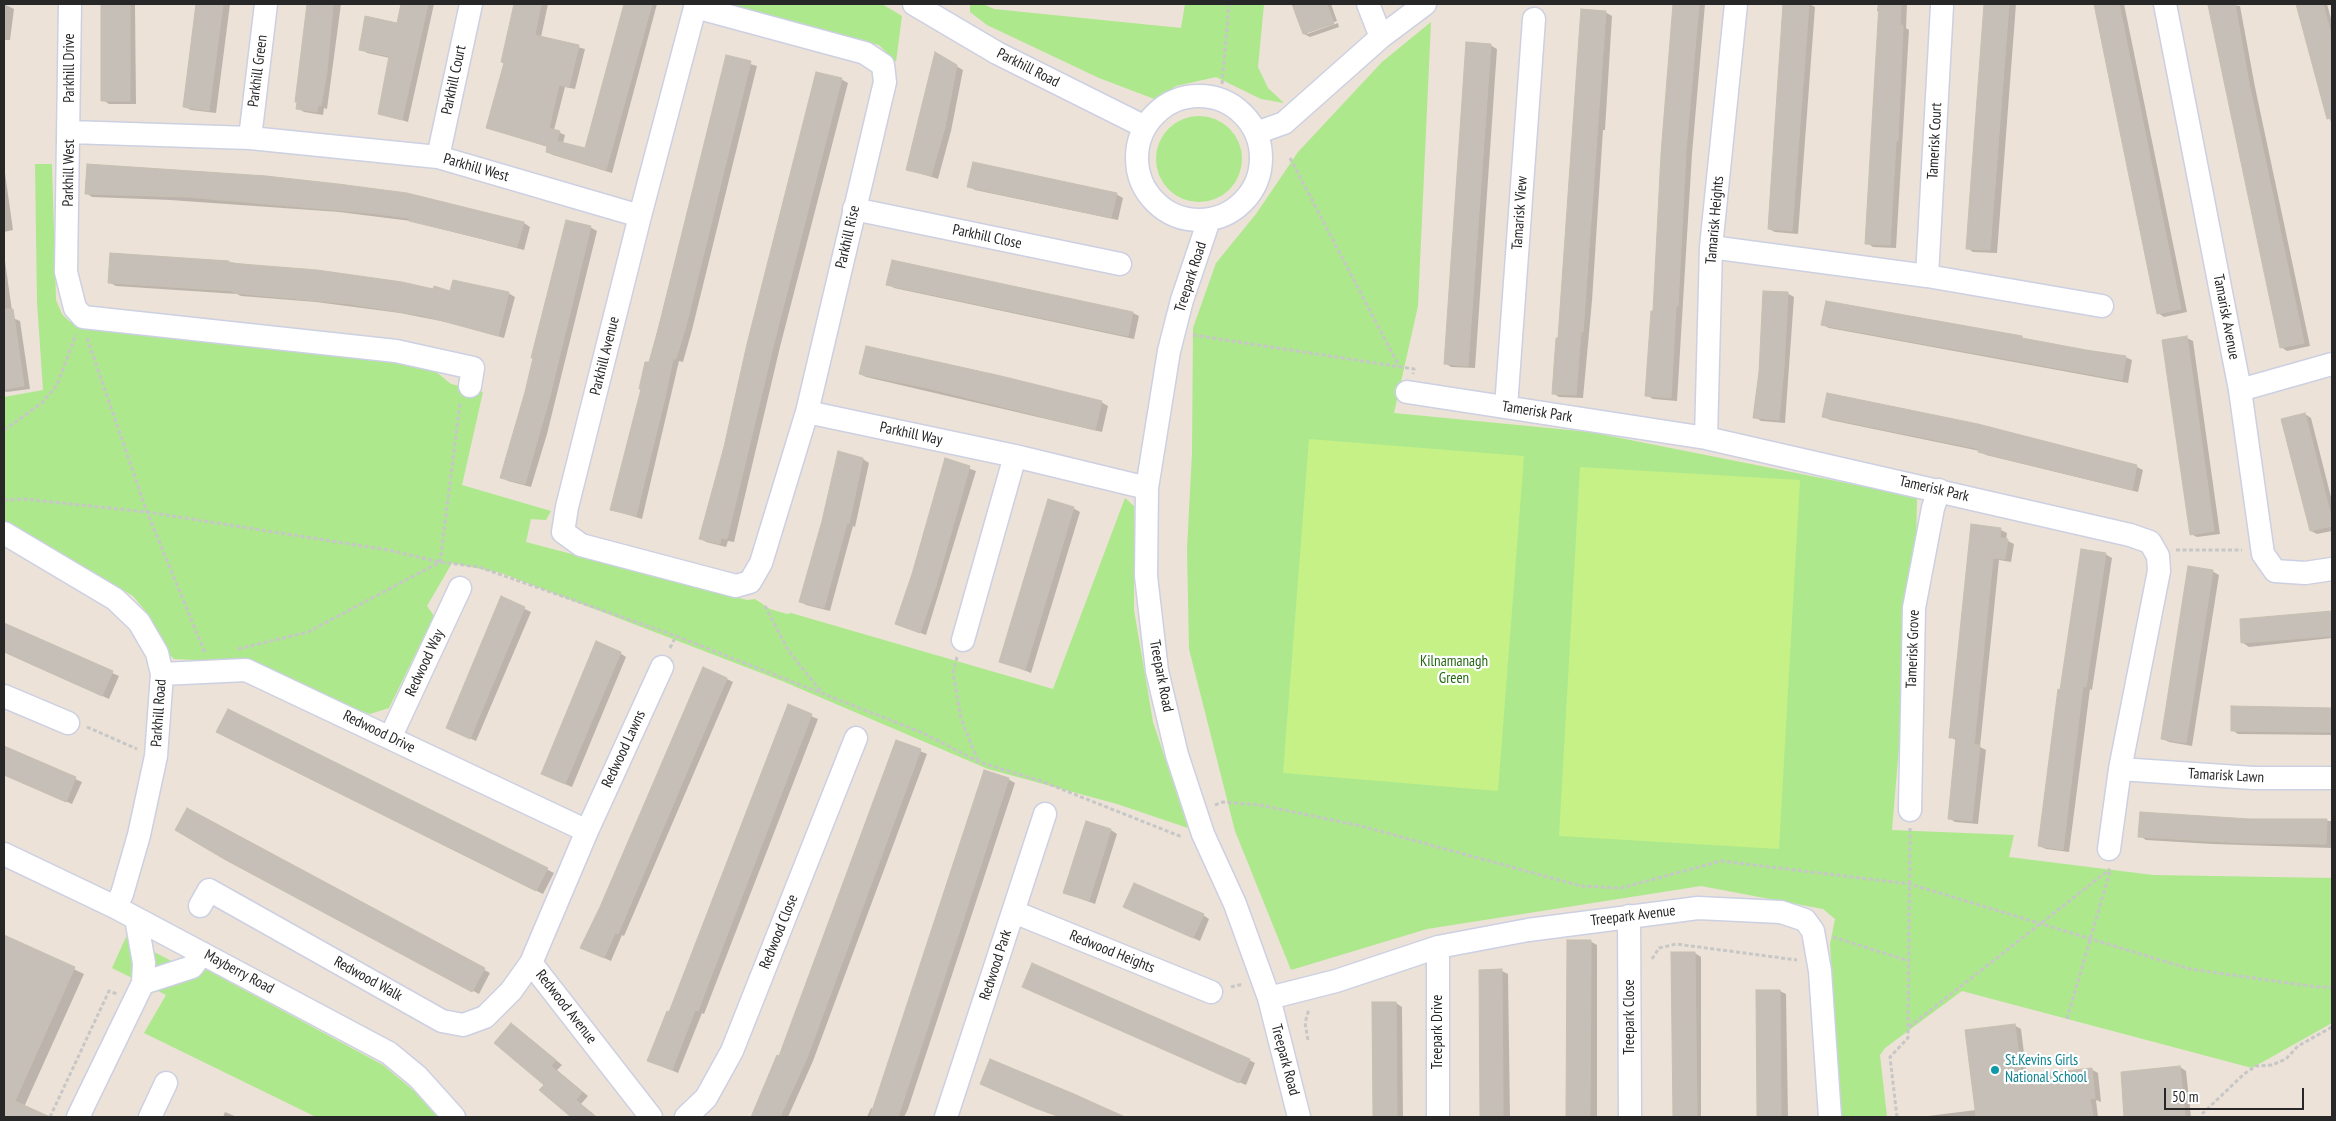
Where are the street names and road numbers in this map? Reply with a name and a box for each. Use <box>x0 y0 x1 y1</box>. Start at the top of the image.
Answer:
street label: Parkhill Drive <box>61 33 79 103</box>
street label: Parkhill Green <box>245 34 271 108</box>
street label: Parkhill Court <box>438 44 470 116</box>
street label: Parkhill Road <box>994 45 1062 91</box>
street label: Tamerisk Court <box>1924 102 1946 180</box>
street label: Parkhill West <box>59 139 79 207</box>
street label: Parkhill West <box>441 150 511 186</box>
street label: Tamarisk Heights <box>1702 175 1728 265</box>
street label: Tamarisk View <box>1508 176 1532 250</box>
street label: Parkhill Rise <box>832 204 864 270</box>
street label: Parkhill Close <box>951 221 1023 253</box>
street label: Treepark Road <box>1171 239 1211 315</box>
street label: Tamarisk Avenue <box>2209 273 2243 361</box>
street label: Parkhill Avenue <box>587 315 623 397</box>
street label: Tamerisk Park <box>1500 398 1574 426</box>
street label: Parkhill Way <box>878 419 944 449</box>
street label: Tamerisk Park <box>1897 472 1971 506</box>
street label: Tamerisk Grove <box>1903 609 1923 689</box>
street label: Redwood Way <box>402 627 448 699</box>
street label: Treepark Road <box>1145 638 1177 714</box>
street label: Parkhill Road <box>148 679 170 747</box>
street label: Redwood Drive <box>340 707 418 757</box>
street label: Redwood Lawns <box>598 708 650 790</box>
street label: Tamarisk Lawn <box>2188 765 2264 787</box>
street label: Redwood Close <box>756 892 802 972</box>
street label: Treepark Avenue <box>1590 902 1676 930</box>
street label: Redwood Heights <box>1067 927 1157 977</box>
street label: Redwood Park <box>976 928 1016 1002</box>
street label: Mayberry Road <box>201 946 277 998</box>
street label: Redwood Walk <box>331 953 405 1005</box>
street label: Redwood Avenue <box>532 967 600 1047</box>
street label: Treepark Close <box>1621 979 1639 1055</box>
street label: Treepark Drive <box>1429 995 1447 1069</box>
street label: Treepark Road <box>1267 1022 1303 1098</box>

